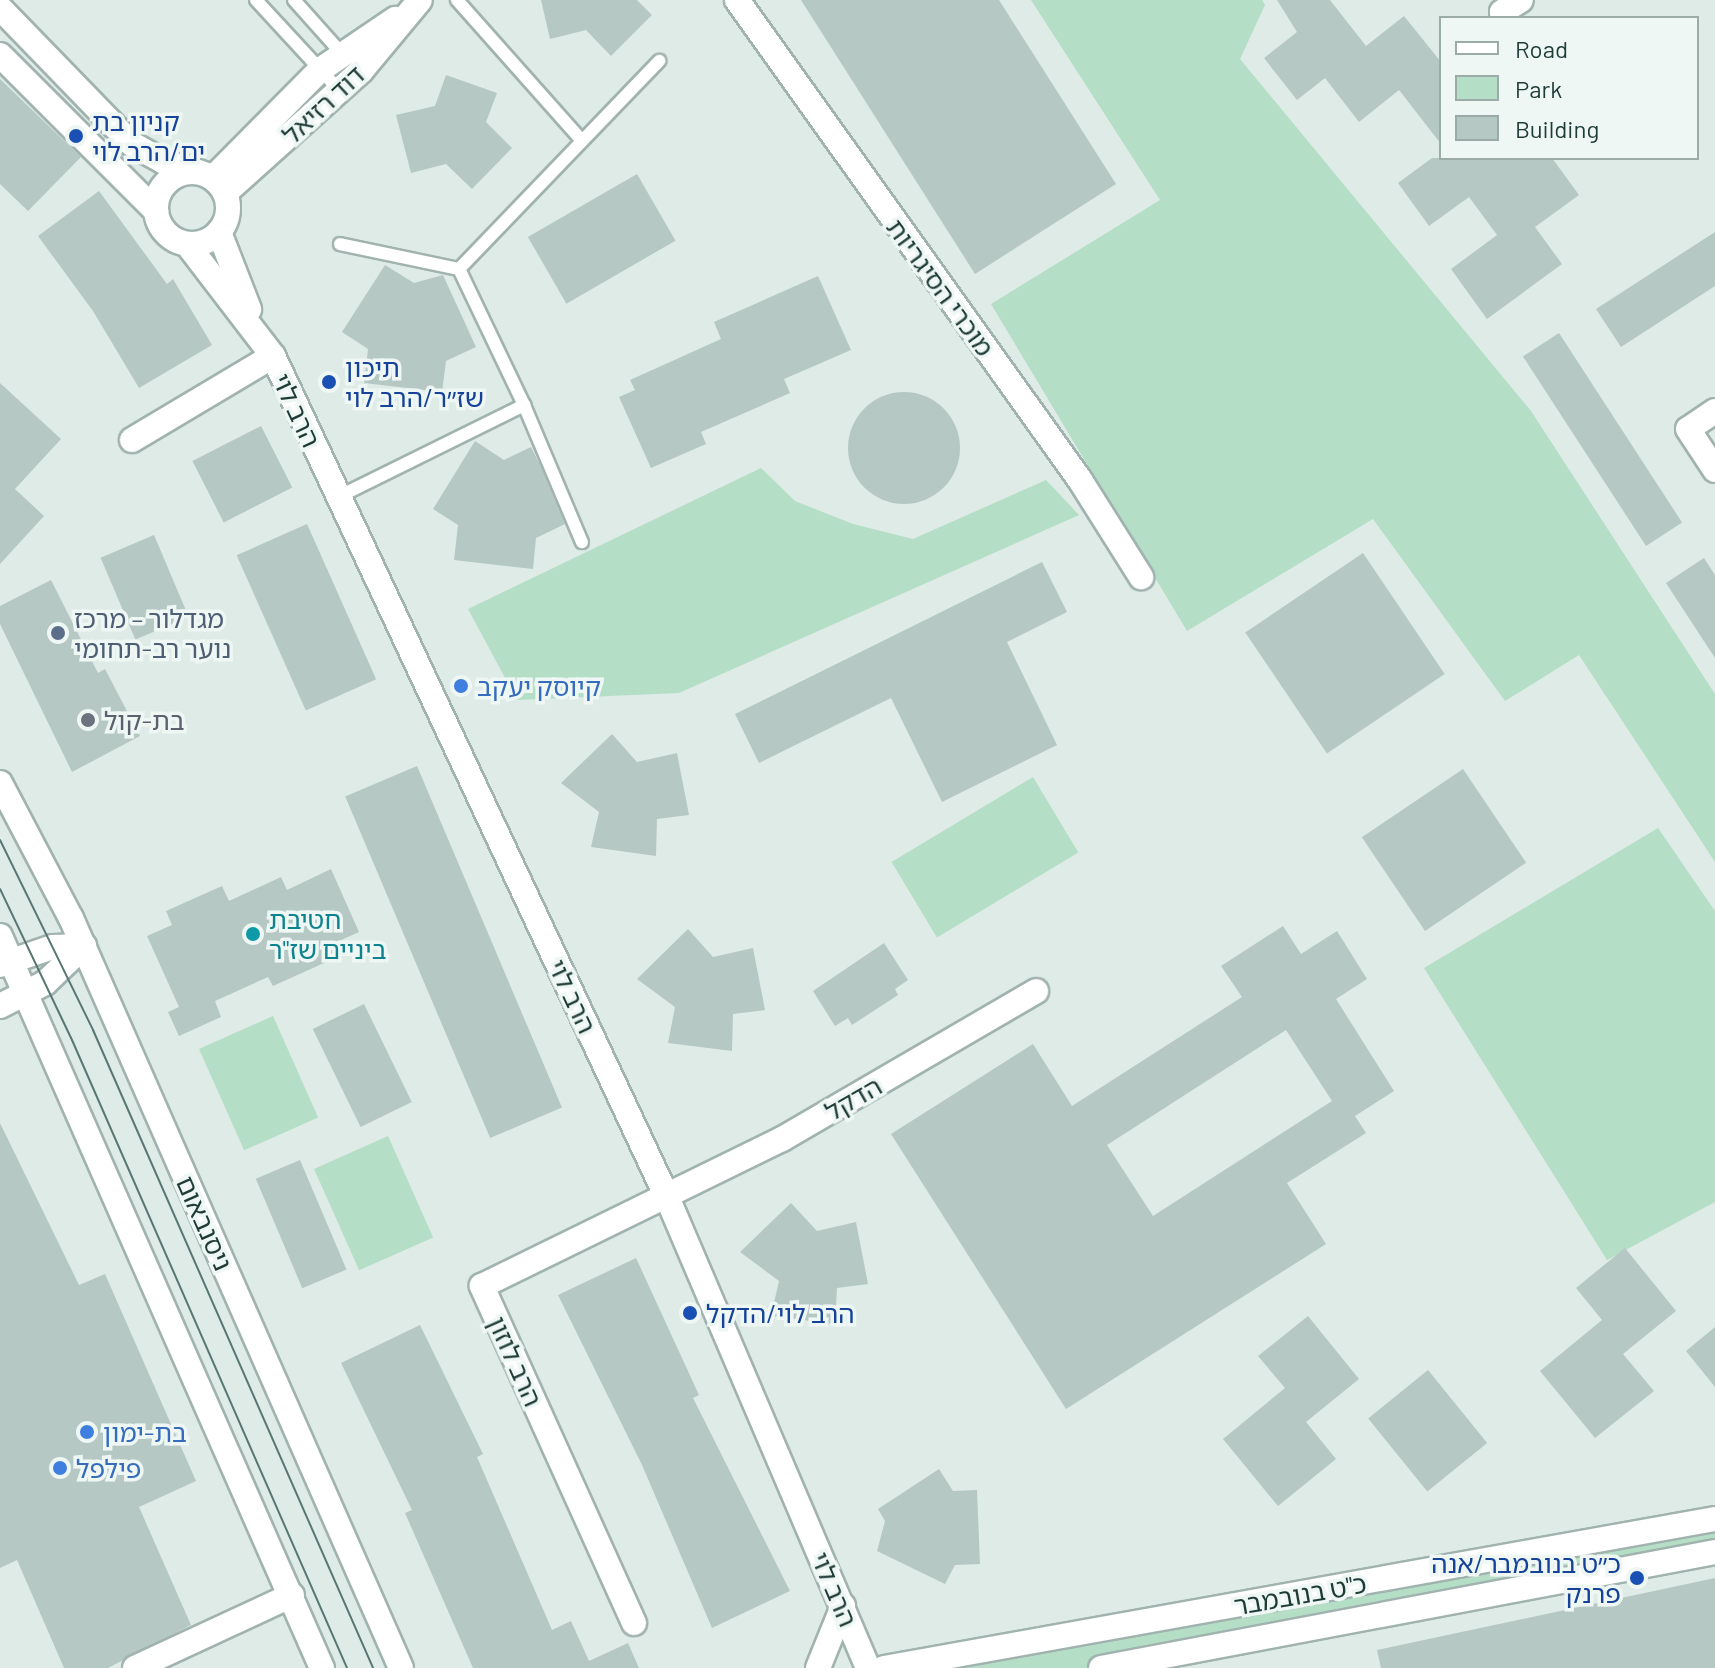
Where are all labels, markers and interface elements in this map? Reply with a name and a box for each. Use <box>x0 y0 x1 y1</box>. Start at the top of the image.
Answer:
legend <box>1439 16 1699 160</box>
text: Road <box>1515 34 1568 63</box>
street label: דוד רזיאל <box>275 58 371 150</box>
text: Park <box>1515 74 1562 103</box>
place label: קניון בת ים/הרב לוי <box>92 105 205 166</box>
text: Building <box>1515 114 1599 143</box>
marker: קניון בת ים/הרב לוי <box>67 127 85 145</box>
street label: מוכרי הסיגריות <box>881 212 1001 362</box>
place label: תיכון שז״ר/הרב לוי <box>345 351 484 412</box>
street label: הרב לוי <box>266 368 328 452</box>
marker: תיכון שז״ר/הרב לוי <box>320 373 338 391</box>
place label: מגדלור – מרכז נוער רב-תחומי <box>74 602 231 664</box>
marker: מגדלור – מרכז נוער רב-תחומי <box>49 624 67 642</box>
place label: קיוסק יעקב <box>477 670 601 702</box>
marker: קיוסק יעקב <box>452 677 470 695</box>
place label: בת-קול <box>104 704 185 736</box>
marker: בת-קול <box>79 711 97 729</box>
place label: חטיבת ביניים שז"ר <box>269 903 387 964</box>
marker: חטיבת ביניים שז"ר <box>244 925 262 943</box>
street label: הרב לוי <box>542 954 604 1038</box>
street label: הדקל <box>819 1069 887 1127</box>
street label: ניסנבאום <box>170 1171 240 1275</box>
place label: הרב לוי/הדקל <box>706 1297 855 1329</box>
marker: הרב לוי/הדקל <box>681 1304 699 1322</box>
street label: הרב לוזון <box>482 1311 550 1411</box>
place label: בת-ימון <box>103 1416 187 1448</box>
marker: בת-ימון <box>78 1423 96 1441</box>
place label: פילפל <box>76 1452 141 1484</box>
marker: פילפל <box>51 1459 69 1477</box>
street label: הרב לוי <box>805 1547 865 1631</box>
place label: כ״ט בנובמבר/אנה פרנק <box>1431 1547 1621 1608</box>
street label: כ"ט בנובמבר <box>1231 1567 1369 1621</box>
marker: כ״ט בנובמבר/אנה פרנק <box>1628 1569 1646 1587</box>

